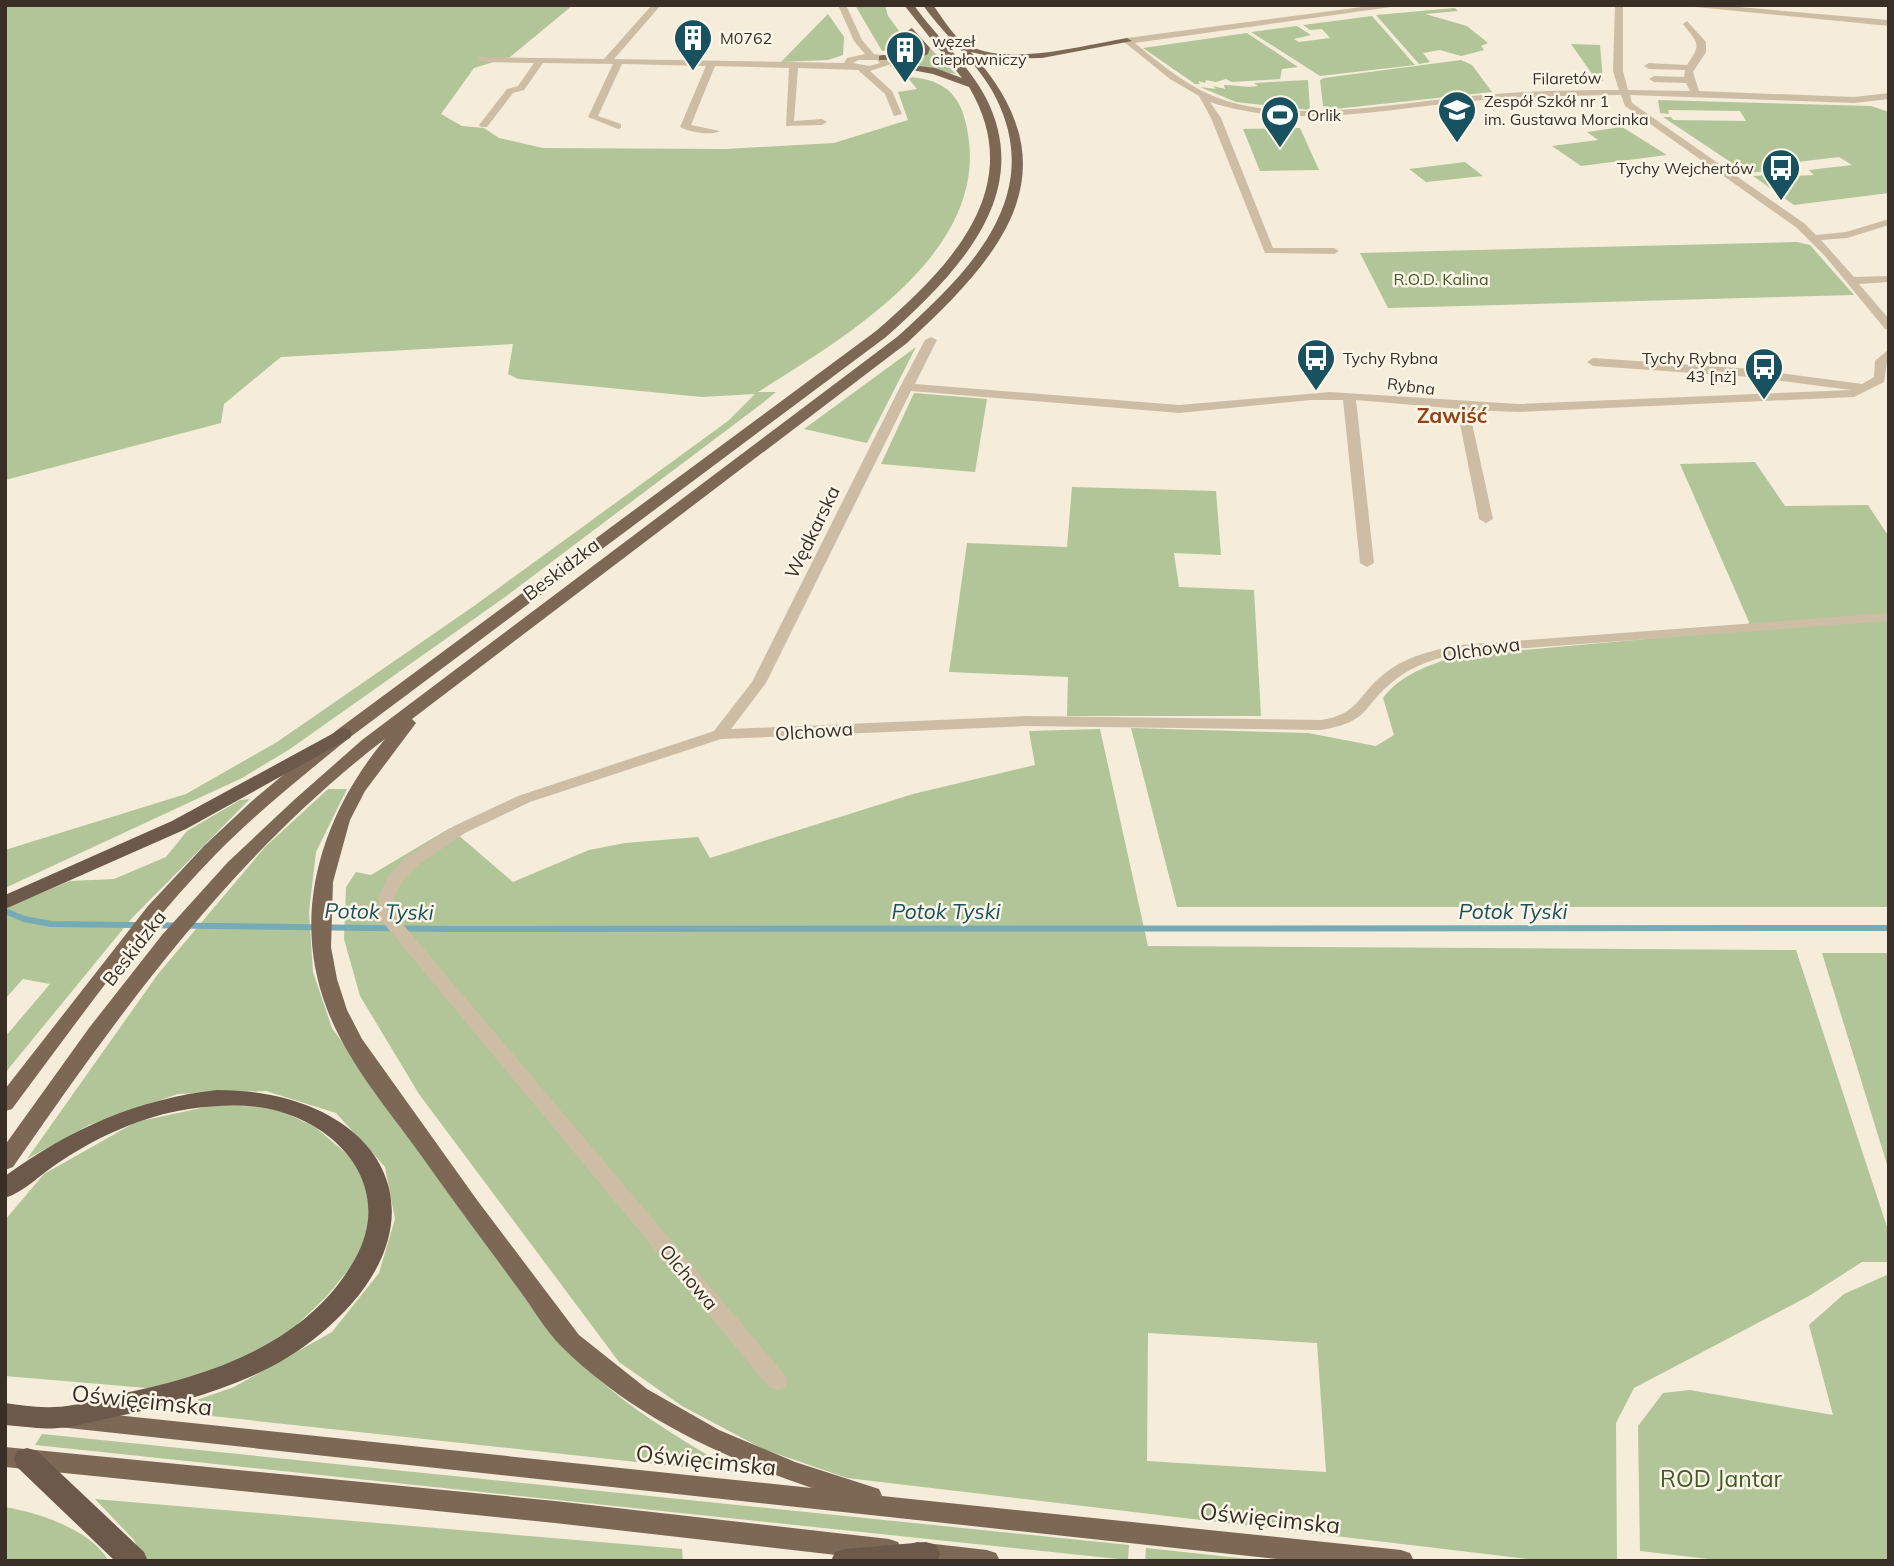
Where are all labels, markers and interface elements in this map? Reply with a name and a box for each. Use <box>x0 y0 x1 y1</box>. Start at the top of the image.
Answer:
building icon: M0762 <box>672 17 714 72</box>
place label: M0762 <box>720 28 772 48</box>
building icon: węzeł ciepłowniczy <box>884 29 926 84</box>
place label: węzeł ciepłowniczy <box>932 31 1027 69</box>
street label: Filaretów <box>1532 67 1602 89</box>
school or university icon: Zespół Szkół nr 1 im. Gustawa Morcinka <box>1436 89 1478 144</box>
place label: Zespół Szkół nr 1 im. Gustawa Morcinka <box>1484 91 1649 129</box>
sports icon: Orlik <box>1259 94 1301 149</box>
place label: Orlik <box>1307 105 1342 125</box>
bus stop icon: Tychy Wejchertów <box>1760 147 1802 202</box>
place label: Tychy Wejchertów <box>1617 158 1754 178</box>
park label: R.O.D. Kalina <box>1393 269 1489 289</box>
bus stop icon: Tychy Rybna <box>1295 337 1337 392</box>
bus stop icon: Tychy Rybna 43 [nż] <box>1743 346 1785 401</box>
place label: Tychy Rybna <box>1343 348 1438 368</box>
place label: Tychy Rybna 43 [nż] <box>1642 348 1737 386</box>
street label: Rybna <box>1386 373 1436 399</box>
district label: Zawiść <box>1417 402 1488 428</box>
street label: Wędkarska <box>779 482 845 582</box>
street label: Beskidzka <box>518 533 604 605</box>
street label: Olchowa <box>1441 632 1521 666</box>
street label: Olchowa <box>774 716 854 746</box>
water label: Potok Tyski <box>324 897 435 925</box>
water label: Potok Tyski <box>891 898 1002 924</box>
water label: Potok Tyski <box>1458 898 1569 924</box>
street label: Beskidzka <box>97 905 171 991</box>
street label: Olchowa <box>655 1239 723 1315</box>
street label: Oświęcimska <box>70 1378 214 1422</box>
street label: Oświęcimska <box>634 1438 778 1482</box>
park label: ROD Jantar <box>1660 1464 1783 1493</box>
street label: Oświęcimska <box>1198 1496 1342 1540</box>

